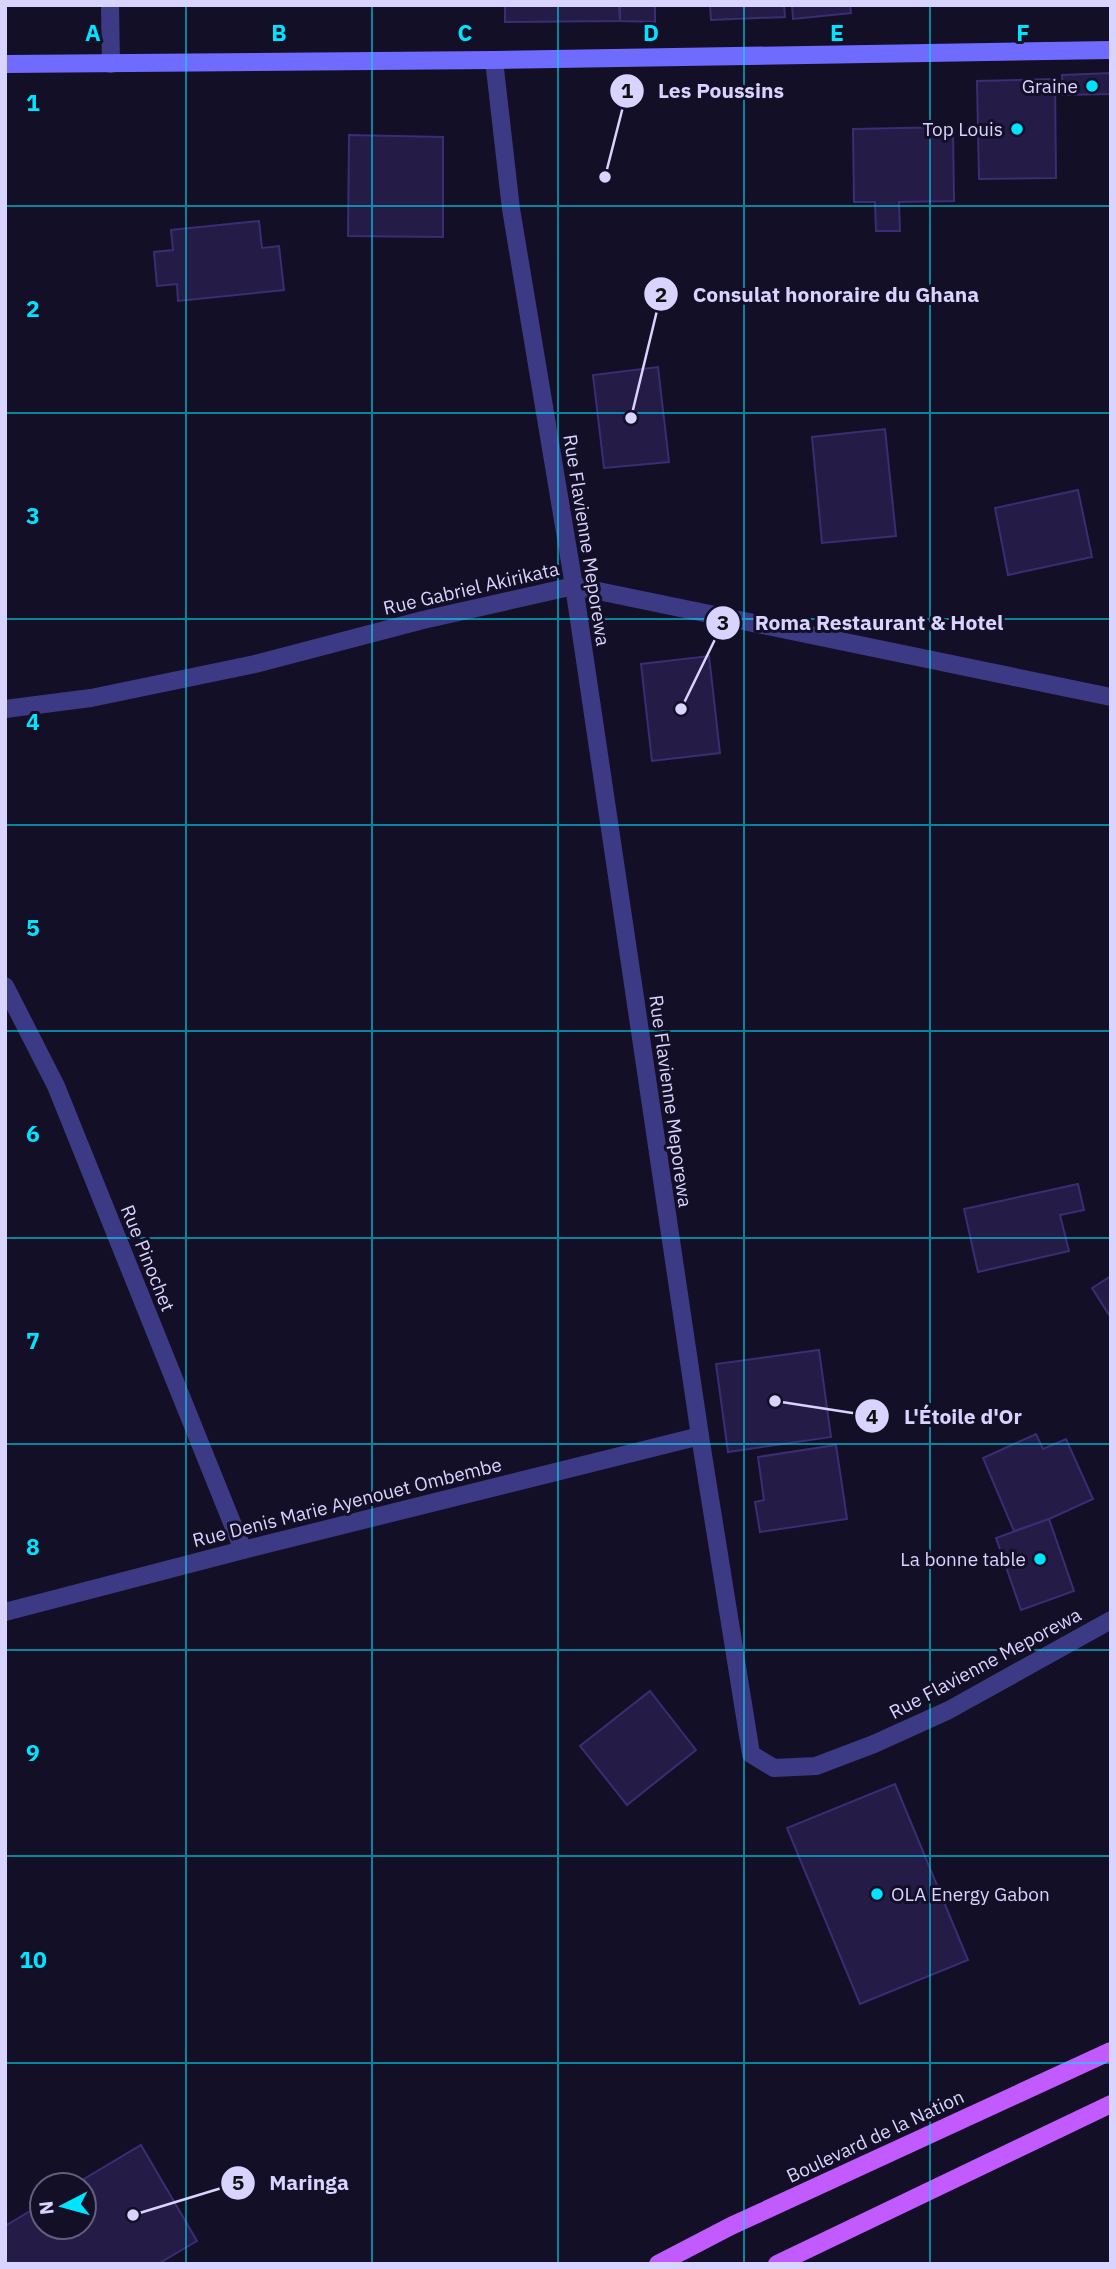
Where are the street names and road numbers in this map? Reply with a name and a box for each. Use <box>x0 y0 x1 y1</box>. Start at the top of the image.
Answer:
street label: Rue Flavienne Meporewa <box>558 432 616 648</box>
street label: Rue Gabriel Akirikata <box>381 556 561 620</box>
street label: Rue Flavienne Meporewa <box>644 993 698 1209</box>
street label: Rue Pinochet <box>116 1201 180 1315</box>
street label: Rue Denis Marie Ayenouet Ombembe <box>190 1452 504 1552</box>
street label: Rue Flavienne Meporewa <box>885 1602 1085 1724</box>
street label: Boulevard de la Nation <box>782 2084 968 2188</box>

